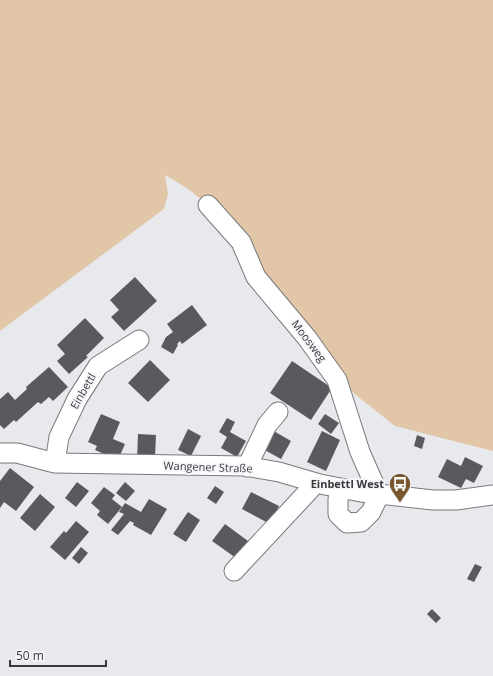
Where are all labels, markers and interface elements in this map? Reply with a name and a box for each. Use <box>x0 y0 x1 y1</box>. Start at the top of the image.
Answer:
street label: Moosweg <box>289 317 330 365</box>
street label: Einbettl <box>66 370 99 411</box>
street label: Wangener Straße <box>163 457 253 476</box>
bus stop icon: Einbettl West <box>387 471 413 504</box>
place label: Einbettl West <box>311 476 384 491</box>
scale bar <box>10 642 106 668</box>
text: 50 m <box>16 647 44 664</box>

